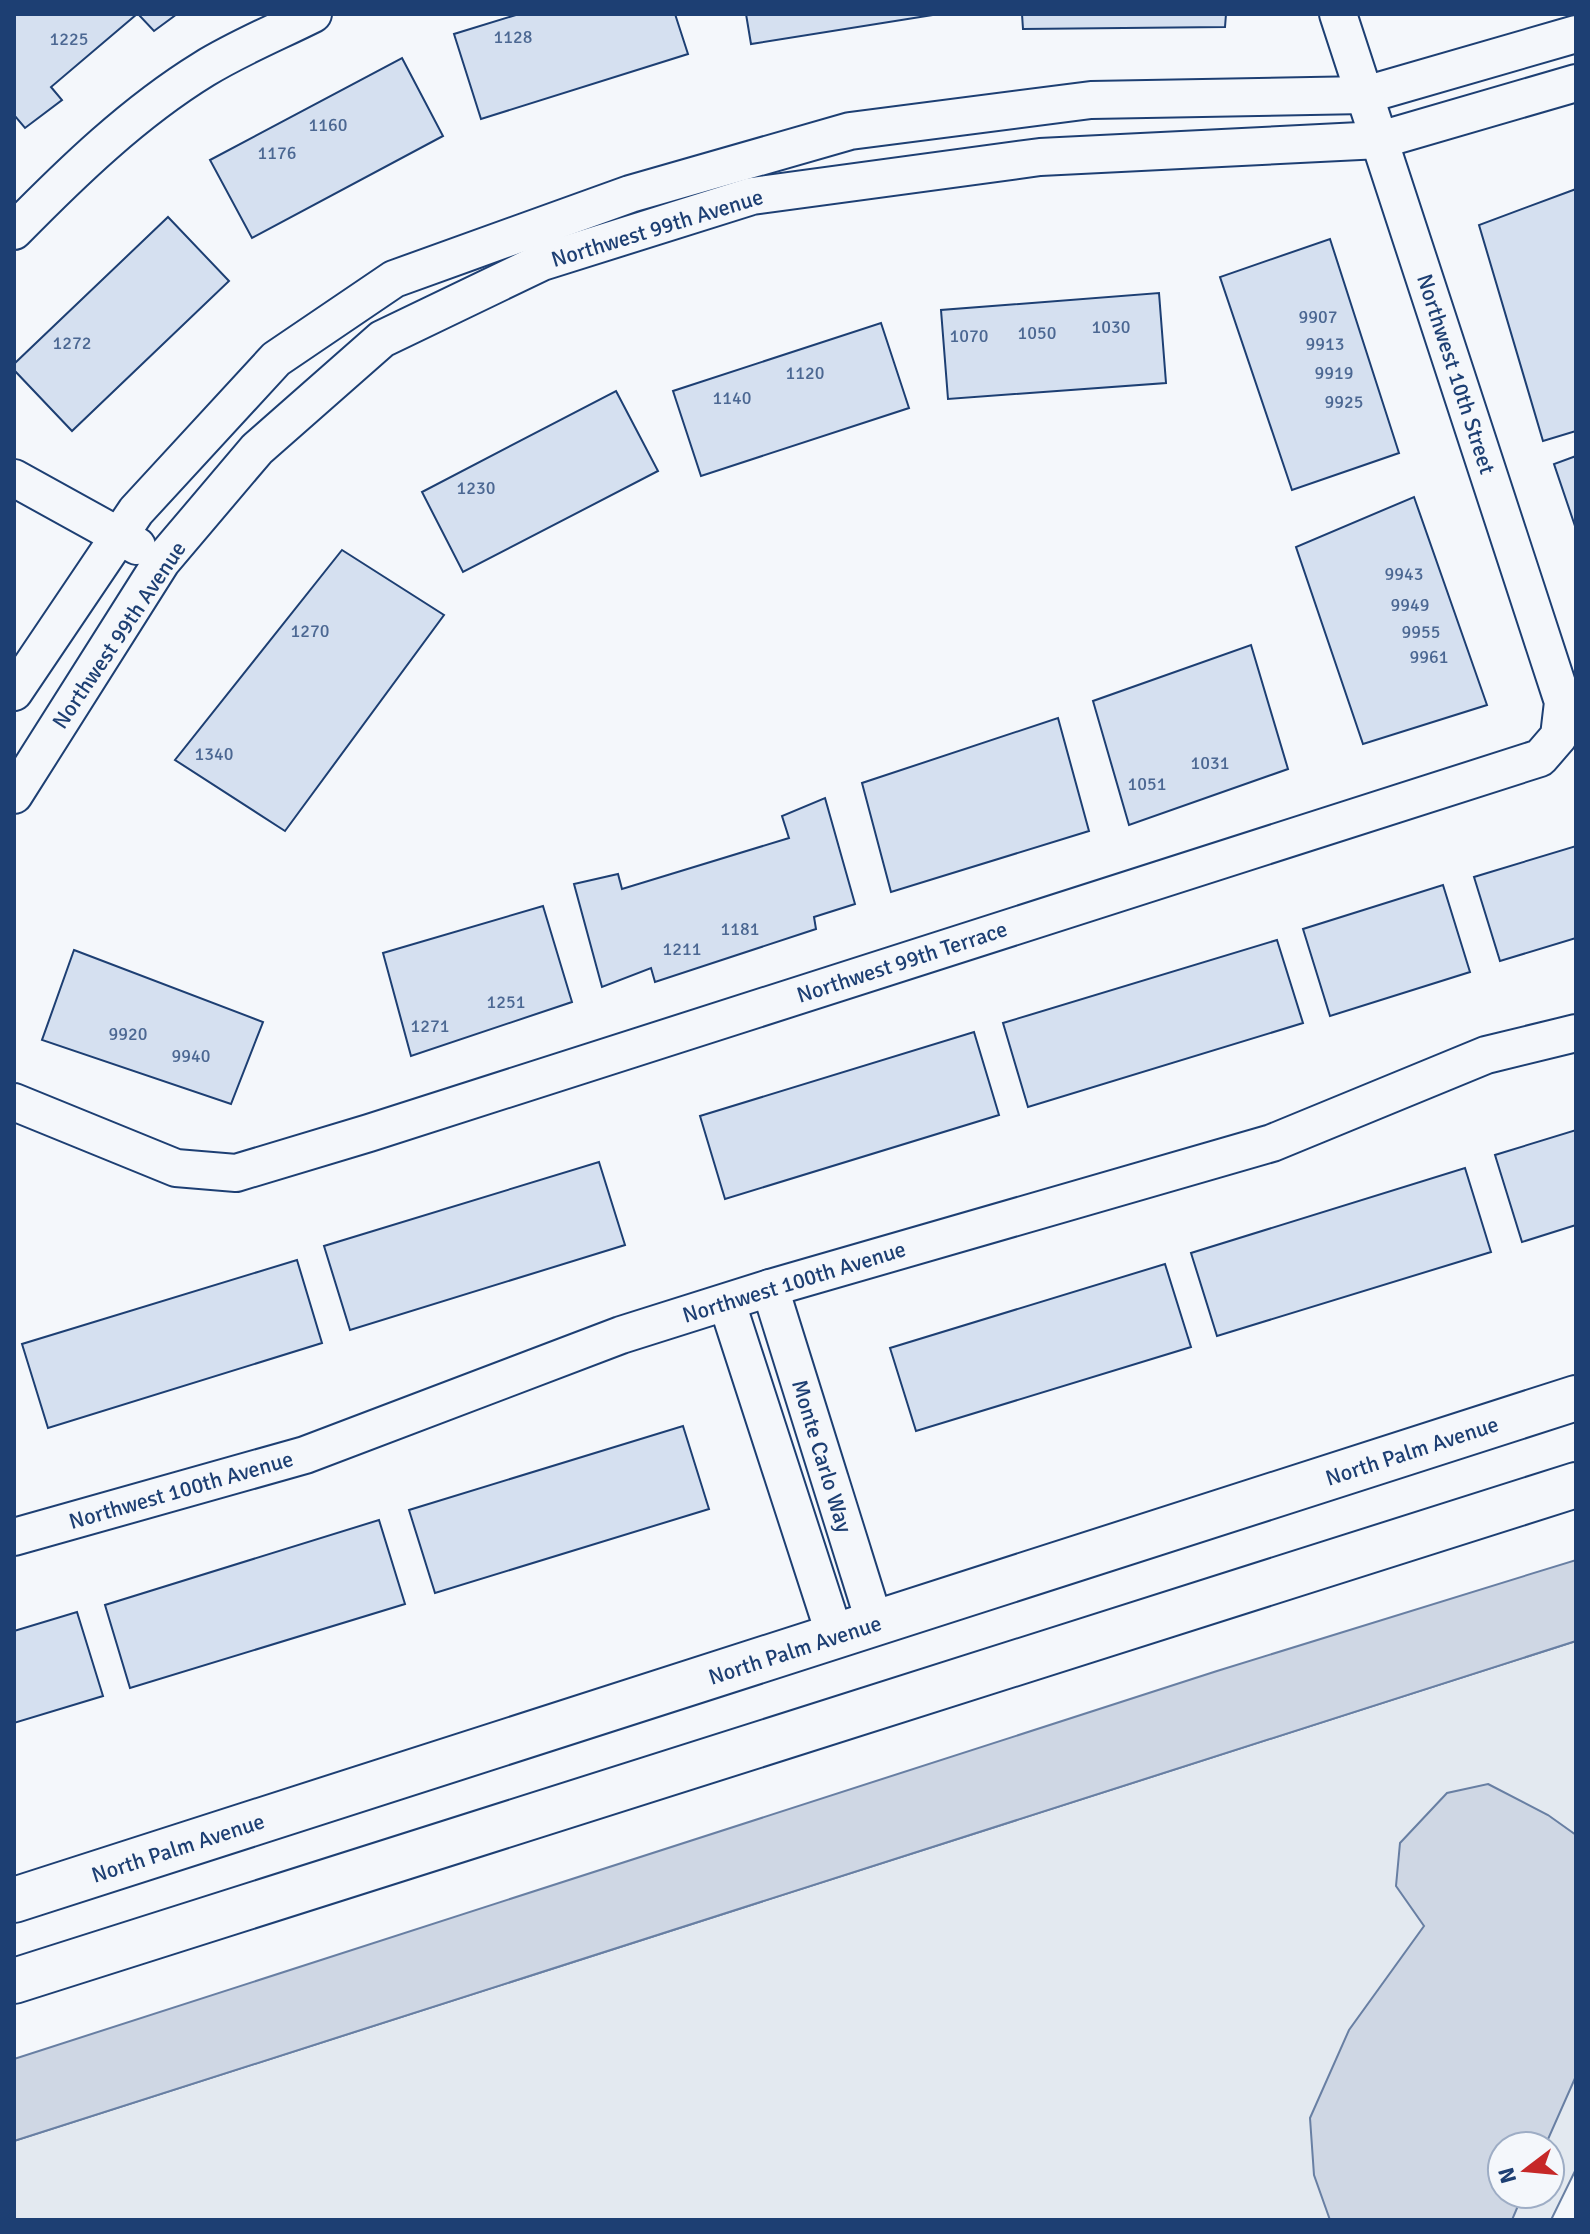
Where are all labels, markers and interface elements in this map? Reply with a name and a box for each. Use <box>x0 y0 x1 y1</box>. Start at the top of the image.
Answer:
house number: 1128 <box>494 26 532 48</box>
house number: 1225 <box>50 28 88 50</box>
house number: 1160 <box>309 114 347 136</box>
house number: 1176 <box>258 142 296 164</box>
street label: Northwest 99th Avenue <box>548 183 766 273</box>
street label: Northwest 10th Street <box>1411 271 1501 478</box>
house number: 9907 <box>1299 306 1337 328</box>
house number: 1030 <box>1092 316 1130 338</box>
house number: 1050 <box>1018 322 1056 344</box>
house number: 1070 <box>950 325 988 347</box>
house number: 1272 <box>53 332 91 354</box>
house number: 9913 <box>1306 333 1344 355</box>
house number: 1120 <box>786 362 824 384</box>
house number: 9919 <box>1315 362 1353 384</box>
house number: 1140 <box>713 387 751 409</box>
house number: 9925 <box>1325 391 1363 413</box>
house number: 1230 <box>457 477 495 499</box>
street label: Northwest 99th Avenue <box>46 536 192 734</box>
house number: 9943 <box>1385 563 1423 585</box>
house number: 9949 <box>1391 594 1429 616</box>
house number: 1270 <box>291 620 329 642</box>
house number: 9955 <box>1402 621 1440 643</box>
house number: 9961 <box>1410 646 1448 668</box>
house number: 1340 <box>195 743 233 765</box>
house number: 1031 <box>1191 752 1229 774</box>
house number: 1051 <box>1128 773 1166 795</box>
street label: Northwest 99th Terrace <box>793 915 1011 1009</box>
house number: 1181 <box>721 918 759 940</box>
house number: 1211 <box>663 938 701 960</box>
house number: 1251 <box>487 991 525 1013</box>
house number: 1271 <box>411 1015 449 1037</box>
house number: 9920 <box>109 1023 147 1045</box>
house number: 9940 <box>172 1045 210 1067</box>
street label: Northwest 100th Avenue <box>679 1235 909 1329</box>
street label: Monte Carlo Way <box>786 1376 858 1536</box>
street label: North Palm Avenue <box>1322 1410 1502 1492</box>
street label: Northwest 100th Avenue <box>66 1445 296 1535</box>
street label: North Palm Avenue <box>705 1609 885 1691</box>
street label: North Palm Avenue <box>88 1807 268 1889</box>
north arrow <box>1486 2130 1566 2210</box>
text: N <box>1492 2164 1522 2186</box>

